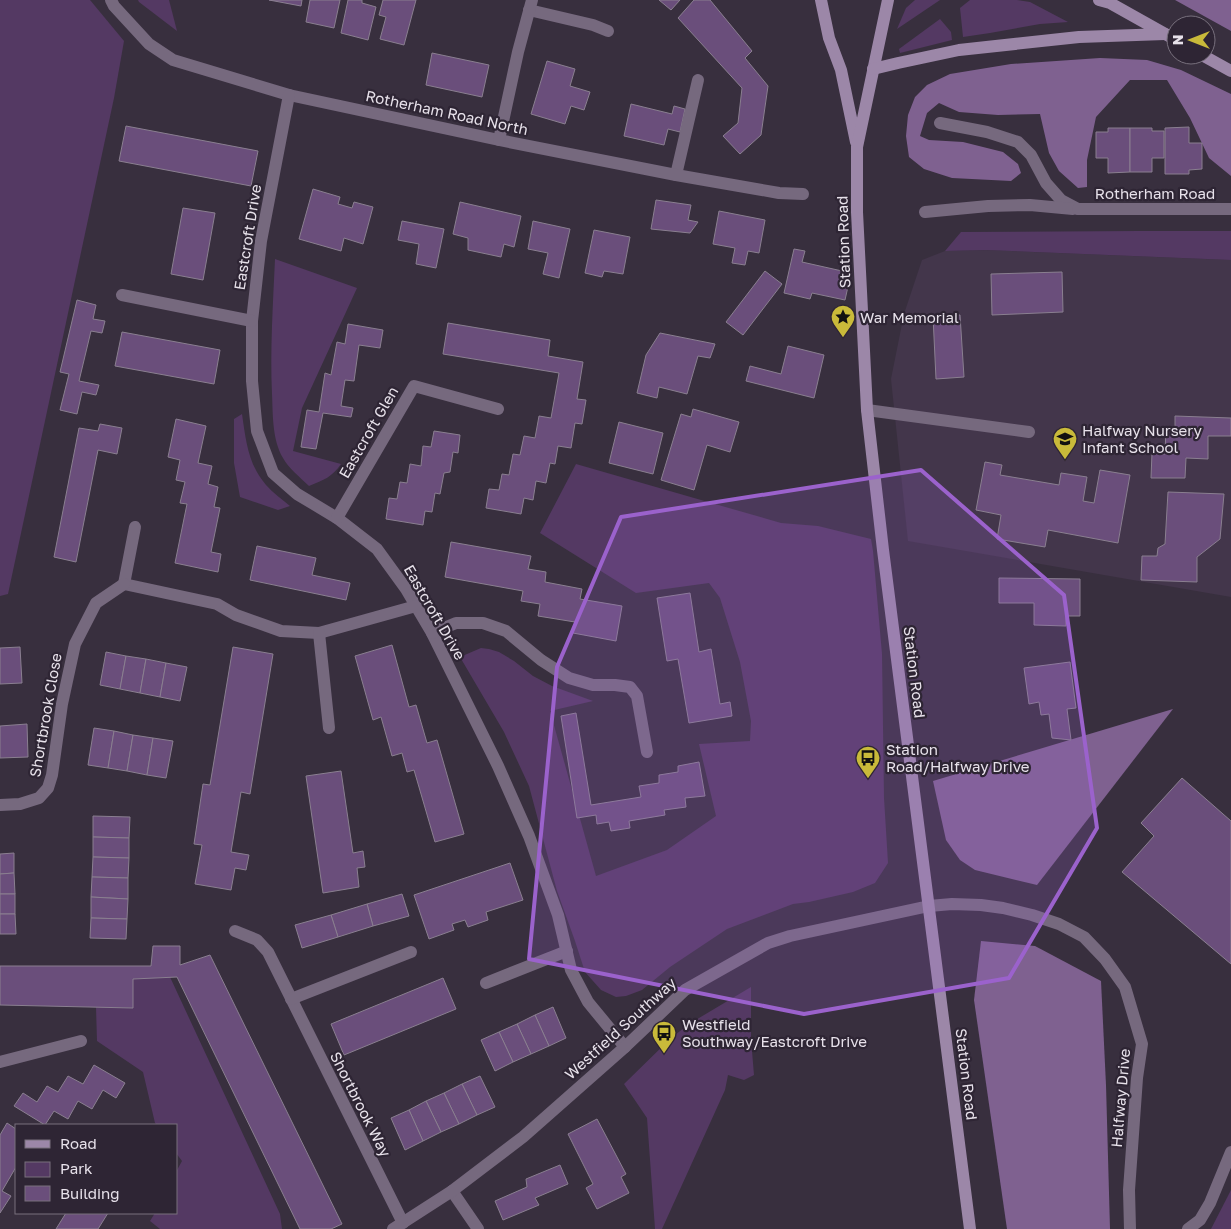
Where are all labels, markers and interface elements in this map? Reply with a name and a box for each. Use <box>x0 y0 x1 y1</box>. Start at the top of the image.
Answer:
north arrow <box>1166 15 1216 65</box>
text: N <box>1169 35 1186 45</box>
street label: Rotherham Road North <box>364 86 530 138</box>
street label: Eastcroft Drive <box>230 183 264 291</box>
street label: Rotherham Road <box>1095 184 1215 202</box>
street label: Station Road <box>832 196 854 288</box>
place icon: War Memorial <box>830 304 856 338</box>
place label: War Memorial <box>860 308 959 326</box>
street label: Eastcroft Glen <box>335 383 401 481</box>
place label: Halfway Nursery Infant School <box>1082 421 1203 456</box>
school or university icon: Halfway Nursery Infant School <box>1052 426 1078 460</box>
street label: Eastcroft Drive <box>401 561 470 663</box>
street label: Station Road <box>900 625 930 719</box>
street label: Shortbrook Close <box>25 651 65 778</box>
place label: Station Road/Halfway Drive <box>886 740 1030 775</box>
bus stop icon: Station Road/Halfway Drive <box>855 745 881 779</box>
street label: Westfield Southway <box>561 973 680 1083</box>
place label: Westfield Southway/Eastcroft Drive <box>682 1015 867 1050</box>
bus stop icon: Westfield Southway/Eastcroft Drive <box>651 1020 677 1054</box>
street label: Station Road <box>952 1027 982 1121</box>
street label: Halfway Drive <box>1107 1047 1133 1148</box>
street label: Shortbrook Way <box>327 1048 396 1160</box>
legend <box>15 1124 178 1214</box>
text: Road <box>60 1134 97 1152</box>
text: Park <box>60 1159 93 1177</box>
text: Building <box>60 1184 120 1202</box>

